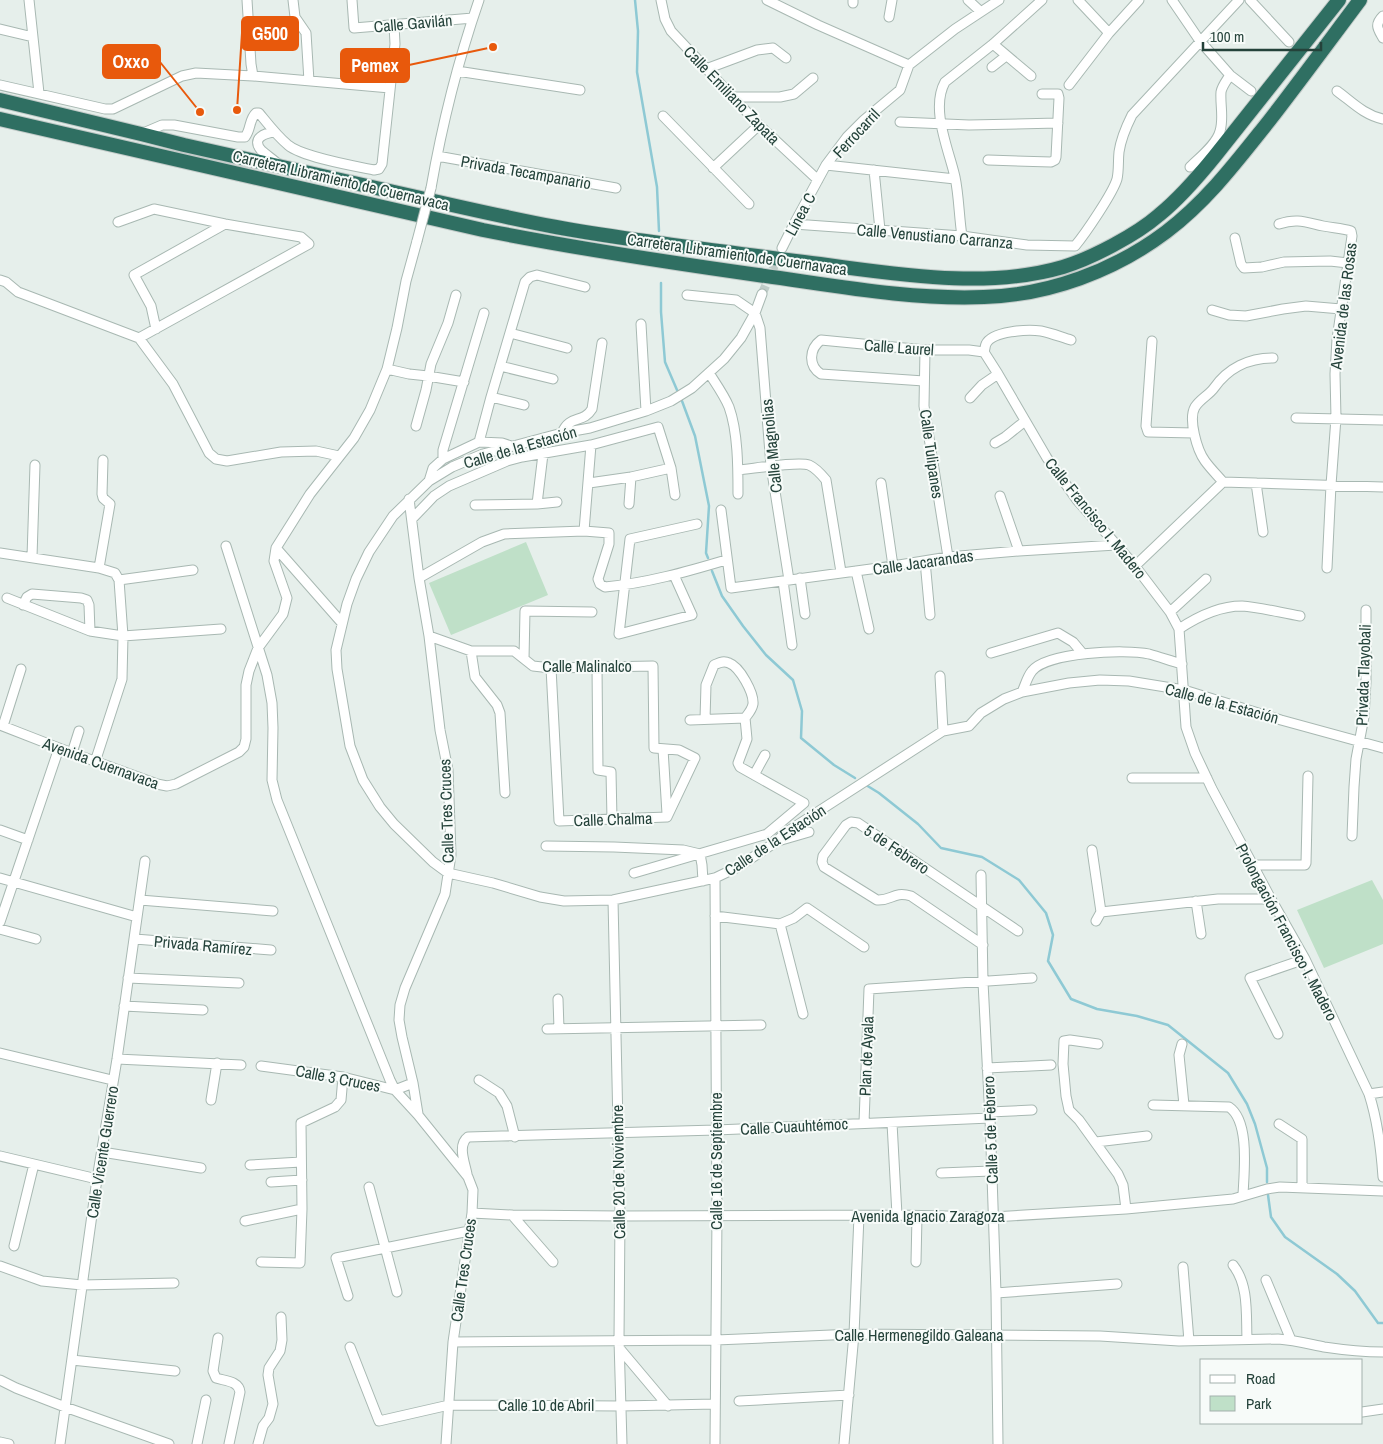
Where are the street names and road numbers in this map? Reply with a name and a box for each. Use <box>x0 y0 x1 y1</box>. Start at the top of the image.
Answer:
street label: Calle Gavilán <box>373 9 453 37</box>
street label: Calle Emiliano Zapata <box>679 41 785 150</box>
street label: Ferrocarril <box>828 104 885 162</box>
street label: Carretera Libramiento de Cuernavaca <box>231 144 452 216</box>
street label: Privada Tecampanario <box>459 150 593 194</box>
street label: Línea C <box>780 189 820 239</box>
street label: Calle Venustiano Carranza <box>856 218 1015 254</box>
street label: Carretera Libramiento de Cuernavaca <box>626 228 849 280</box>
street label: Avenida de las Rosas <box>1324 241 1362 372</box>
street label: Calle Laurel <box>863 334 935 360</box>
street label: Calle Magnolias <box>755 398 787 494</box>
street label: Calle Tulipanes <box>915 408 949 500</box>
street label: Calle de la Estación <box>461 420 579 474</box>
street label: Calle Francisco I. Madero <box>1040 453 1152 583</box>
street label: Calle Jacarandas <box>871 544 975 580</box>
street label: Privada Tlayobali <box>1350 624 1376 726</box>
street label: Calle Malinalco <box>542 655 632 677</box>
street label: Calle de la Estación <box>1163 677 1281 729</box>
street label: Avenida Cuernavaca <box>39 731 163 794</box>
street label: Calle Tres Cruces <box>433 759 459 863</box>
street label: Calle de la Estación <box>720 799 830 881</box>
street label: Calle Chalma <box>573 807 653 831</box>
street label: 5 de Febrero <box>860 819 934 879</box>
street label: Prolongación Francisco I. Madero <box>1231 840 1343 1024</box>
street label: Privada Ramírez <box>153 930 253 960</box>
street label: Plan de Ayala <box>854 1015 878 1096</box>
street label: Calle 3 Cruces <box>294 1059 382 1097</box>
street label: Calle 5 de Febrero <box>977 1076 1003 1184</box>
street label: Calle Vicente Guerrero <box>81 1084 123 1220</box>
street label: Calle 16 de Septiembre <box>705 1092 727 1230</box>
street label: Calle 20 de Noviembre <box>606 1105 630 1239</box>
street label: Calle Cuauhtémoc <box>740 1112 849 1140</box>
street label: Avenida Ignacio Zaragoza <box>850 1205 1006 1227</box>
street label: Calle Tres Cruces <box>445 1217 481 1323</box>
street label: Calle Hermenegildo Galeana <box>834 1324 1004 1346</box>
street label: Calle 10 de Abril <box>498 1394 594 1416</box>

